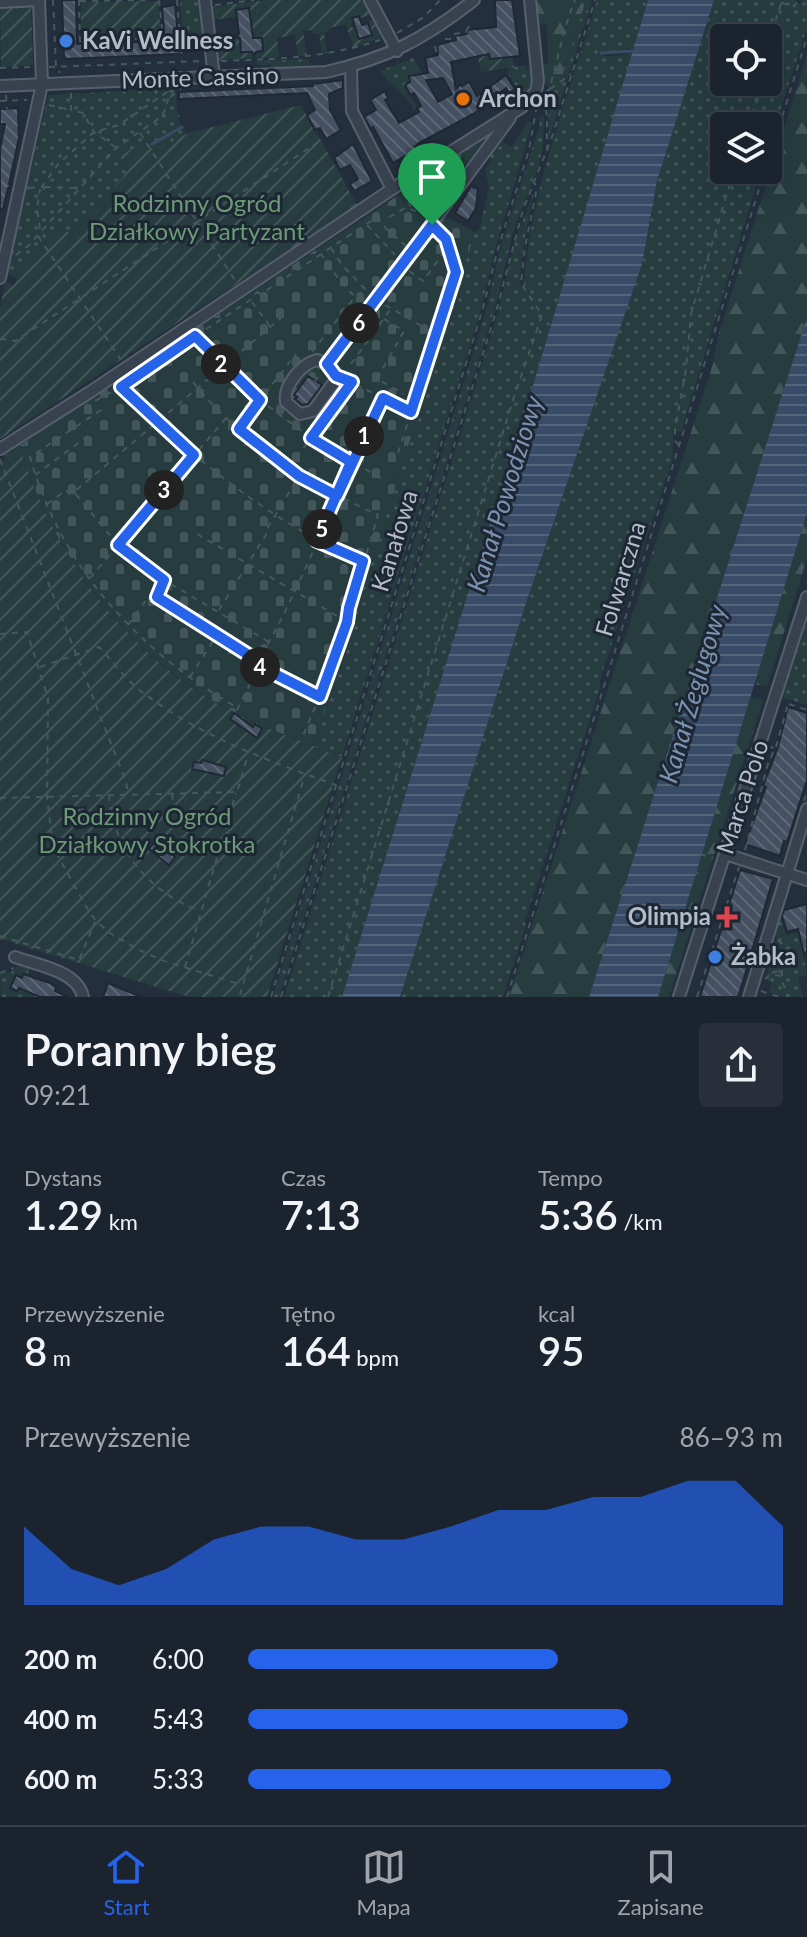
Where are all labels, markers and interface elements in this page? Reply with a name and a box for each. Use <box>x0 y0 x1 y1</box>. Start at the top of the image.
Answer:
map controls <box>710 24 782 184</box>
button: locate <box>710 24 782 96</box>
place label: KaVi Wellness <box>82 25 233 54</box>
marker: KaVi Wellness <box>57 32 75 50</box>
street label: Monte Cassino <box>121 59 279 94</box>
place label: Archon <box>478 83 557 112</box>
marker: Archon <box>454 90 472 108</box>
button: layers <box>710 112 782 184</box>
pin <box>398 143 466 225</box>
icon: arrive <box>410 155 454 199</box>
park label: Rodzinny Ogród Działkowy Partyzant <box>89 188 305 245</box>
pin: 6 <box>339 303 379 343</box>
text: 6 <box>353 309 365 336</box>
pin: 2 <box>201 344 241 384</box>
text: 2 <box>215 350 227 377</box>
water label: Kanał Powodziowy <box>459 391 549 596</box>
pin: 1 <box>344 416 384 456</box>
text: 1 <box>358 422 370 449</box>
pin: 3 <box>144 470 184 510</box>
text: 3 <box>158 476 170 503</box>
street label: Kanałowa <box>364 486 423 595</box>
pin: 5 <box>302 509 342 549</box>
text: 5 <box>316 515 328 542</box>
street label: Folwarczna <box>588 518 651 639</box>
water label: Kanał Żeglugowy <box>651 600 733 787</box>
pin: 4 <box>240 647 280 687</box>
text: 4 <box>254 653 266 680</box>
street label: Marca Polo <box>710 736 774 857</box>
park label: Rodzinny Ogród Działkowy Stokrotka <box>39 801 255 858</box>
place label: Olimpia <box>628 901 711 930</box>
marker: Olimpia <box>718 908 736 926</box>
place label: Żabka <box>731 941 796 970</box>
marker: Żabka <box>706 948 724 966</box>
text: Poranny bieg <box>24 1023 277 1075</box>
button: share <box>699 1023 783 1107</box>
text: 09:21 <box>24 1079 91 1111</box>
text: Dystans <box>24 1164 102 1191</box>
text: Czas <box>281 1164 326 1191</box>
text: Tempo <box>538 1164 603 1191</box>
text: 1.29 <box>24 1191 103 1239</box>
text: 7:13 <box>281 1191 361 1239</box>
text: 5:36 <box>538 1191 618 1239</box>
text: km <box>103 1208 138 1235</box>
text: /km <box>618 1208 663 1235</box>
text: Przewyższenie <box>24 1300 165 1327</box>
text: Tętno <box>281 1300 335 1327</box>
text: kcal <box>538 1300 575 1327</box>
text: 8 <box>24 1327 47 1375</box>
text: 164 <box>281 1327 351 1375</box>
text: 95 <box>538 1327 584 1375</box>
text: m <box>47 1344 71 1371</box>
text: bpm <box>351 1344 399 1371</box>
text: Przewyższenie <box>24 1421 190 1453</box>
text: 86–93 m <box>680 1421 783 1453</box>
text: 200 m <box>24 1643 97 1675</box>
text: 6:00 <box>152 1643 204 1675</box>
text: 400 m <box>24 1703 97 1735</box>
text: 5:43 <box>152 1703 204 1735</box>
text: 600 m <box>24 1763 97 1795</box>
text: 5:33 <box>152 1763 204 1795</box>
tab: Start <box>103 1845 150 1920</box>
tab: Mapa <box>356 1845 411 1920</box>
tab: Zapisane <box>617 1845 704 1920</box>

